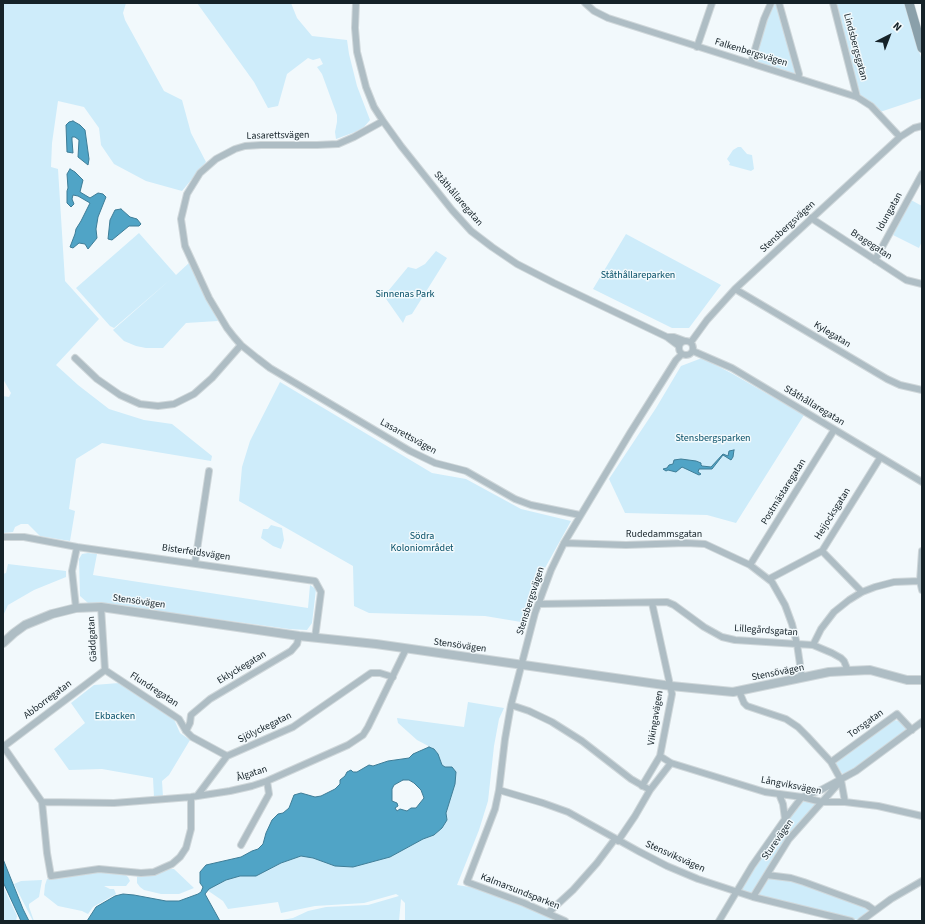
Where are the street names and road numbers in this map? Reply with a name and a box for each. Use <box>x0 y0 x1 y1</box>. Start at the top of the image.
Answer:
street label: Lindsbergsgatan <box>840 12 870 82</box>
street label: Falkenbergsvägen <box>713 36 789 70</box>
street label: Lasarettsvägen <box>246 129 310 143</box>
street label: Ståthållaregatan <box>431 169 485 229</box>
street label: Idungatan <box>874 190 906 234</box>
street label: Stensbergsvägen <box>758 198 818 256</box>
street label: Bragegatan <box>848 227 894 263</box>
street label: Kylegatan <box>811 319 853 351</box>
street label: Ståthållaregatan <box>781 383 847 429</box>
street label: Lasarettsvägen <box>378 417 438 457</box>
street label: Postmästaregatan <box>759 457 809 527</box>
street label: Heijocksgatan <box>812 486 854 542</box>
street label: Rudedammsgatan <box>626 529 702 541</box>
street label: Bisterfeldsvägen <box>161 542 231 564</box>
street label: Stensbergsvägen <box>514 565 548 637</box>
street label: Stensövägen <box>112 592 166 612</box>
street label: Gäddgatan <box>86 616 100 662</box>
street label: Lillegårdsgatan <box>734 623 798 639</box>
street label: Stensövägen <box>433 636 487 656</box>
street label: Eklyckegatan <box>215 649 269 687</box>
street label: Stensövägen <box>751 662 805 684</box>
street label: Flundregatan <box>127 670 181 710</box>
street label: Abborregatan <box>22 678 74 722</box>
street label: Vikingavägen <box>646 690 666 746</box>
street label: Torsgatan <box>846 707 886 741</box>
street label: Sjölyckegatan <box>236 710 294 746</box>
street label: Ålgatan <box>235 763 269 785</box>
street label: Långviksvägen <box>760 774 822 798</box>
street label: Sturevägen <box>760 817 796 863</box>
street label: Stensviksvägen <box>643 838 707 876</box>
street label: Kalmarsundsparken <box>479 871 561 913</box>

